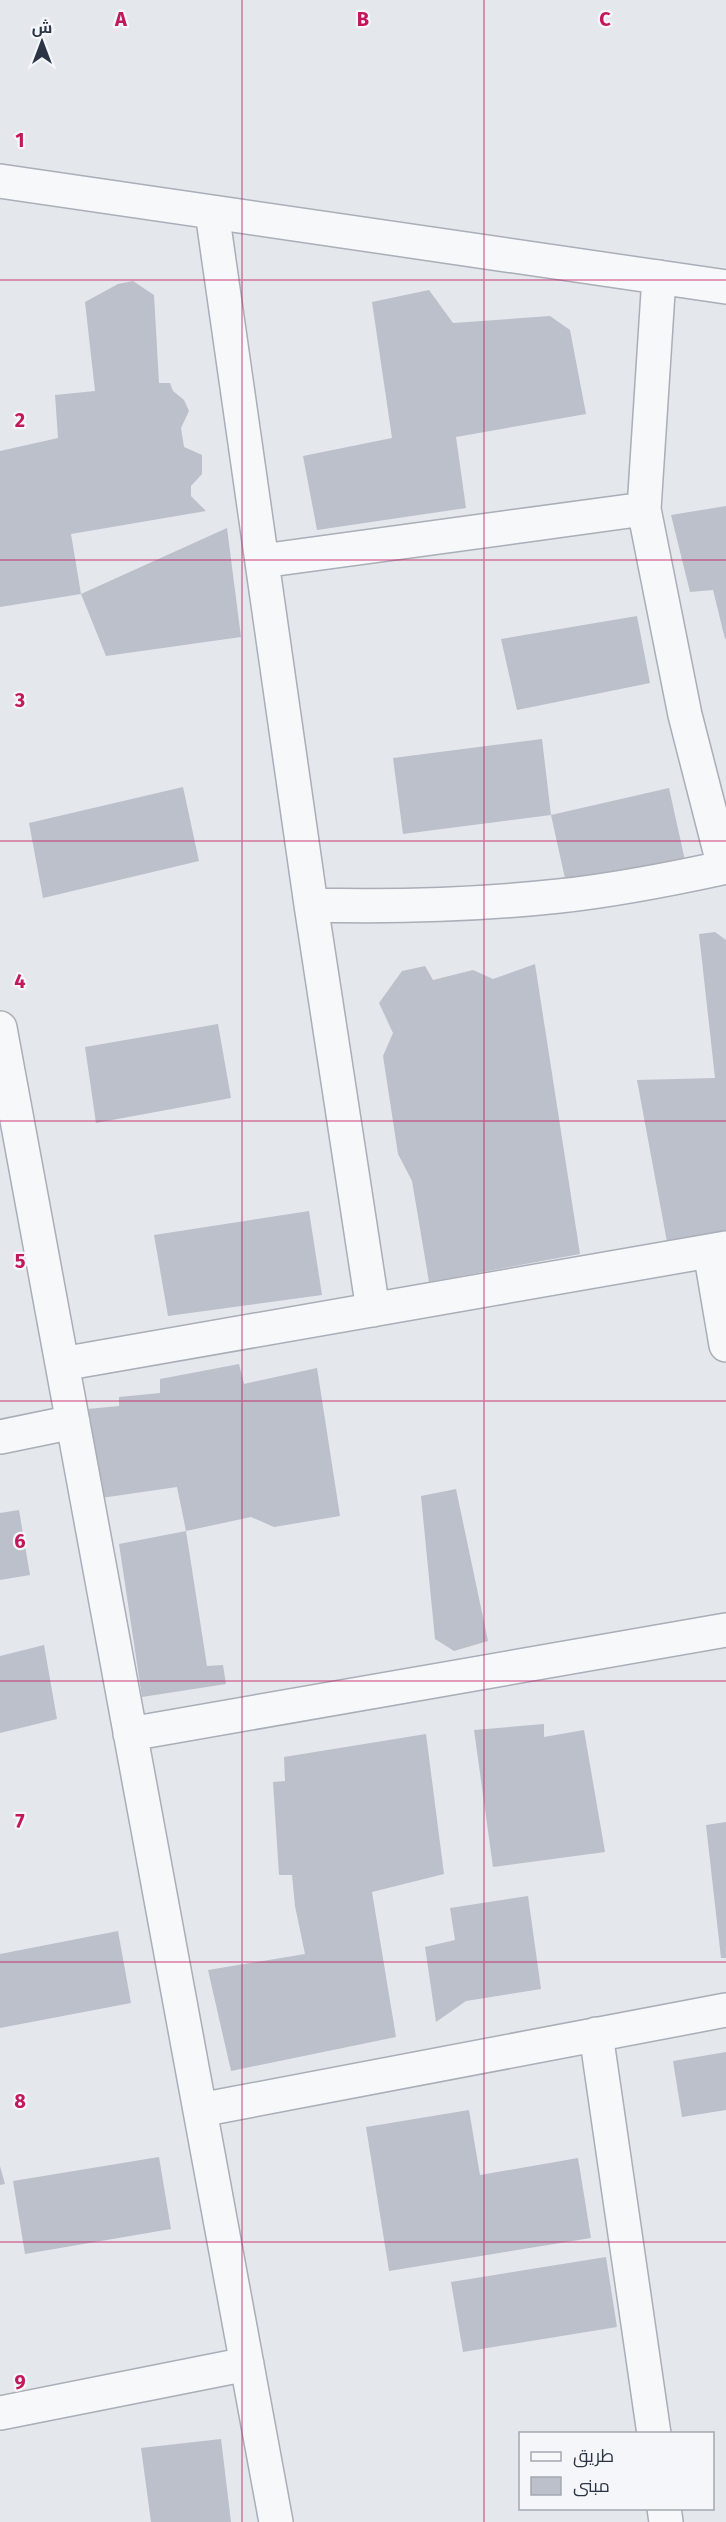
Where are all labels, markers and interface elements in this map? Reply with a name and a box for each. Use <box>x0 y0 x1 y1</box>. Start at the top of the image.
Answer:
text: A <box>114 7 128 31</box>
text: B <box>357 7 369 31</box>
text: C <box>599 7 611 31</box>
north arrow <box>12 12 72 72</box>
text: ش <box>32 18 52 37</box>
text: 1 <box>15 128 25 152</box>
text: 2 <box>15 408 25 432</box>
text: 3 <box>14 688 25 712</box>
text: 4 <box>14 969 26 993</box>
text: 5 <box>15 1249 26 1273</box>
text: 6 <box>14 1529 26 1553</box>
text: 7 <box>15 1809 25 1833</box>
text: 8 <box>14 2089 26 2113</box>
text: 9 <box>14 2370 26 2394</box>
legend <box>519 2432 714 2510</box>
text: طريق <box>573 2445 614 2468</box>
text: مبنى <box>573 2475 610 2497</box>

